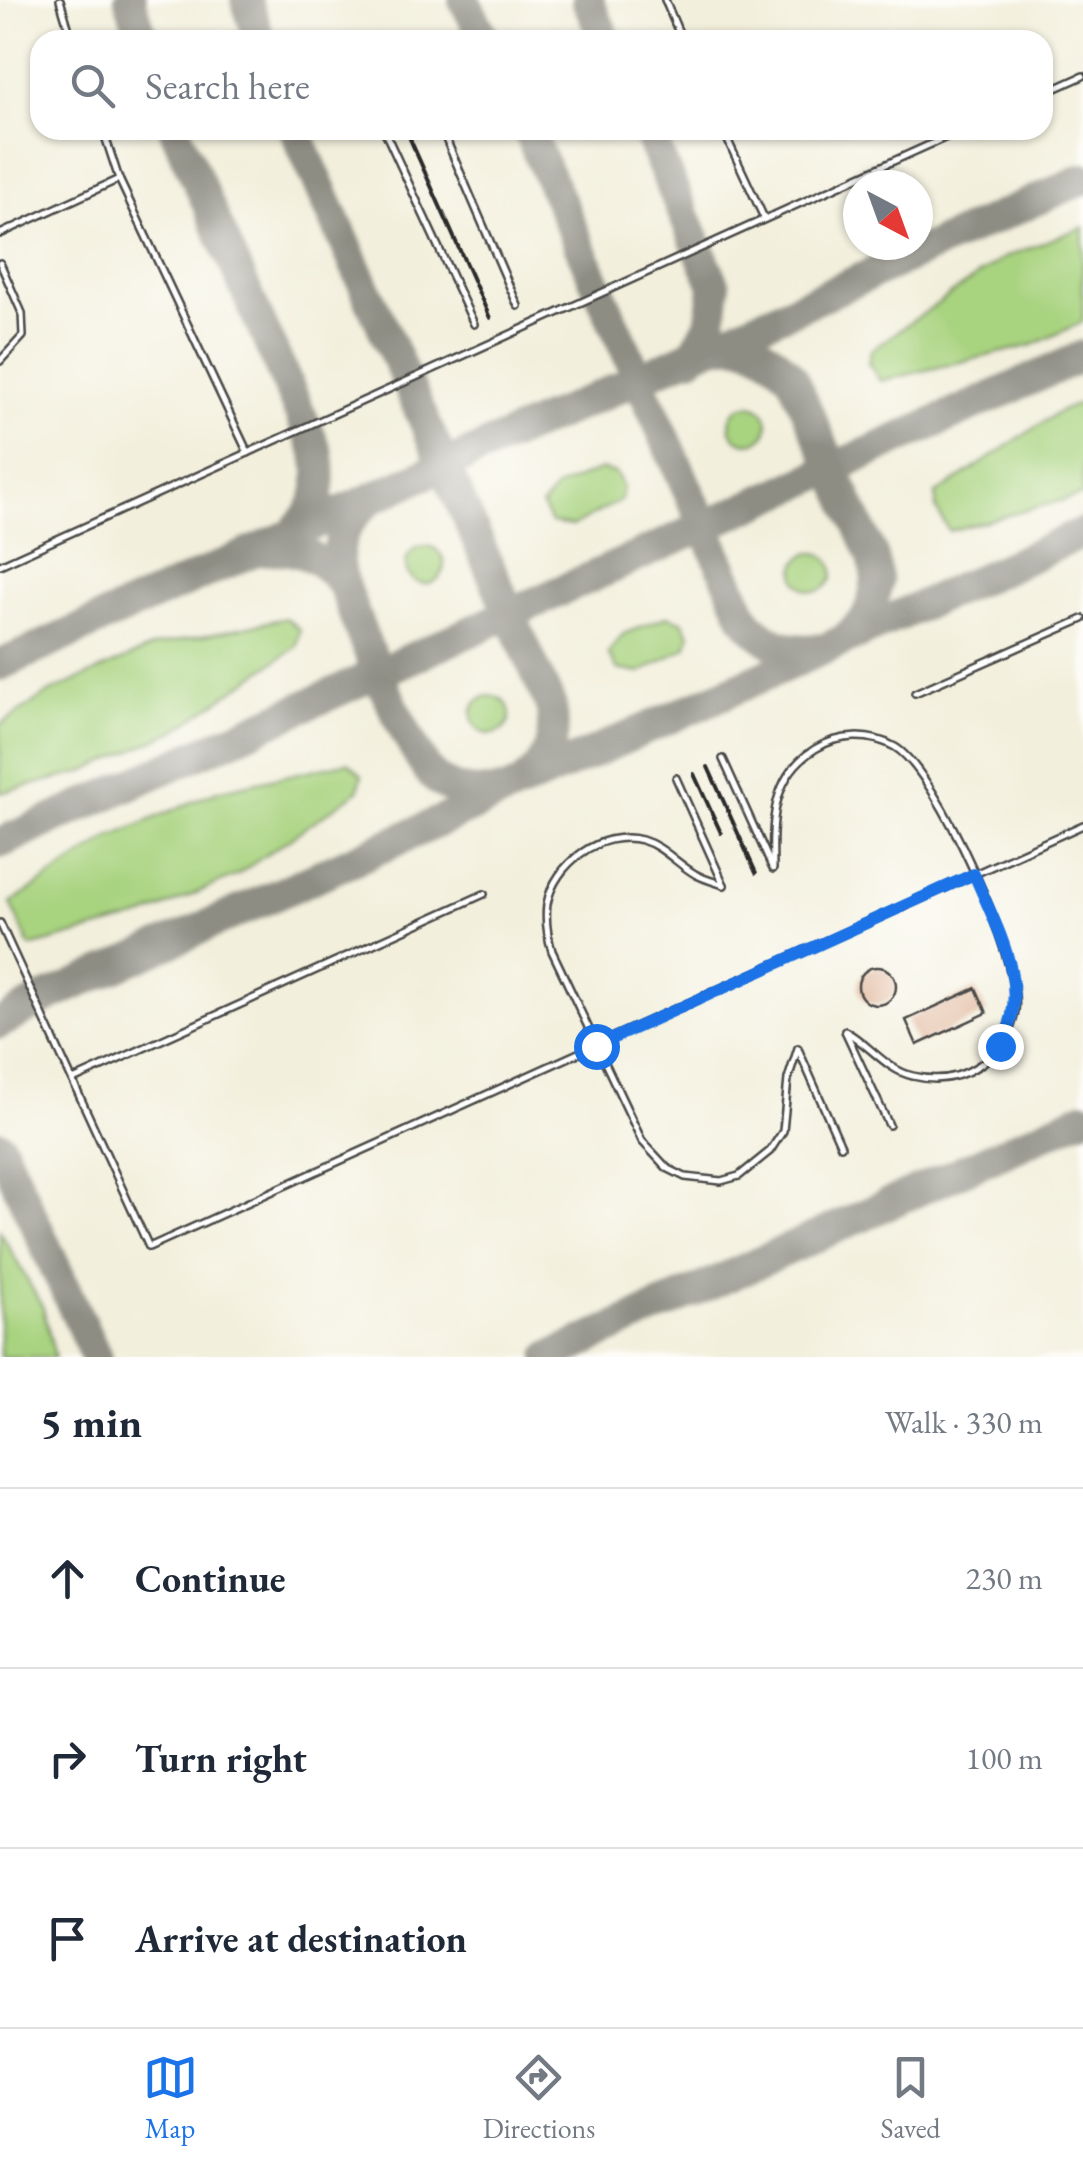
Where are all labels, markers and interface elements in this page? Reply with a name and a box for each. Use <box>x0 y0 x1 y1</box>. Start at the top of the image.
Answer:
search box <box>30 30 1053 140</box>
icon: search <box>65 58 120 113</box>
text: Search here <box>145 61 310 110</box>
north arrow <box>843 170 933 260</box>
route start <box>574 1024 620 1070</box>
route end <box>978 1024 1024 1070</box>
text: 5 min <box>40 1395 142 1450</box>
text: Walk · 330 m <box>885 1401 1043 1443</box>
icon: ahead <box>40 1551 95 1606</box>
text: Continue <box>135 1554 286 1603</box>
text: 230 m <box>966 1557 1043 1599</box>
icon: right <box>40 1731 95 1786</box>
text: Turn right <box>135 1734 307 1783</box>
text: 100 m <box>966 1737 1043 1779</box>
icon: arrive <box>40 1911 95 1966</box>
text: Arrive at destination <box>135 1914 467 1963</box>
tab: Map <box>143 2050 198 2146</box>
tab: Directions <box>483 2050 595 2146</box>
tab: Saved <box>880 2050 940 2146</box>

